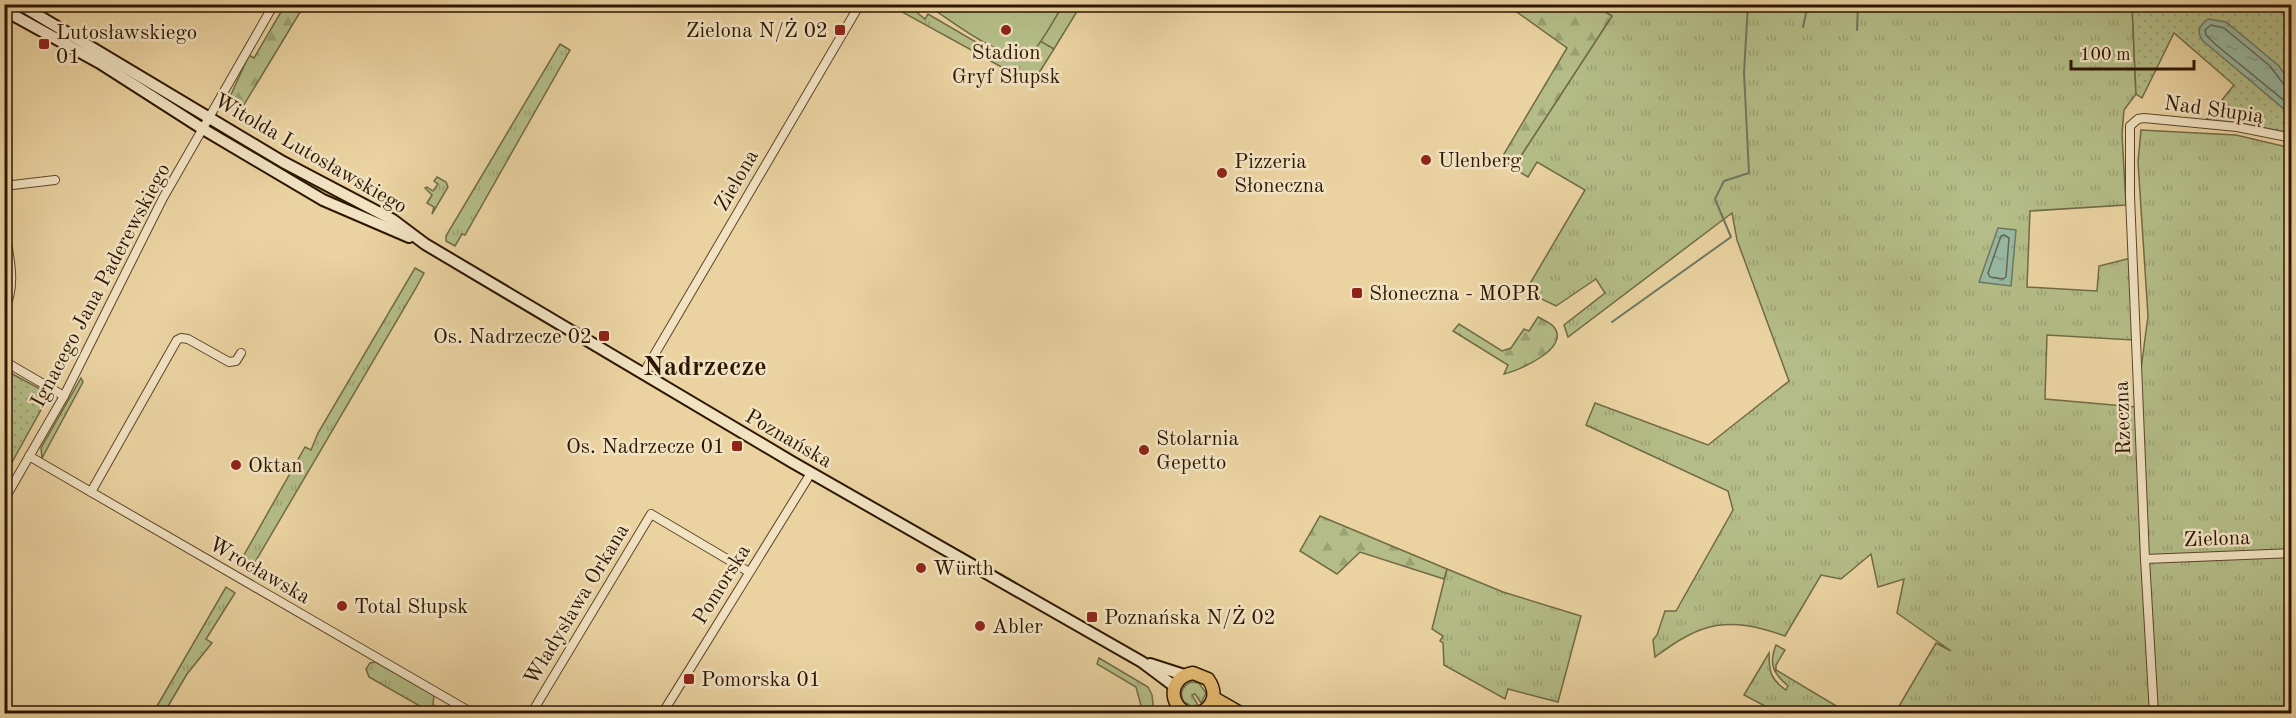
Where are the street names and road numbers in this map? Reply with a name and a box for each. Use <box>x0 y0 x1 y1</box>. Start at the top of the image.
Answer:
street label: Witolda Lutosławskiego <box>210 90 410 218</box>
street label: Nad Słupią <box>2163 93 2265 128</box>
street label: Zielona <box>711 147 763 215</box>
street label: Ignacego Jana Paderewskiego <box>28 160 175 411</box>
street label: Rzeczna <box>2112 381 2135 455</box>
street label: Poznańska <box>741 406 835 472</box>
street label: Władysława Orkana <box>521 521 634 689</box>
street label: Zielona <box>2183 528 2251 551</box>
street label: Wrocławska <box>205 534 313 609</box>
street label: Pomorska <box>690 541 755 628</box>

